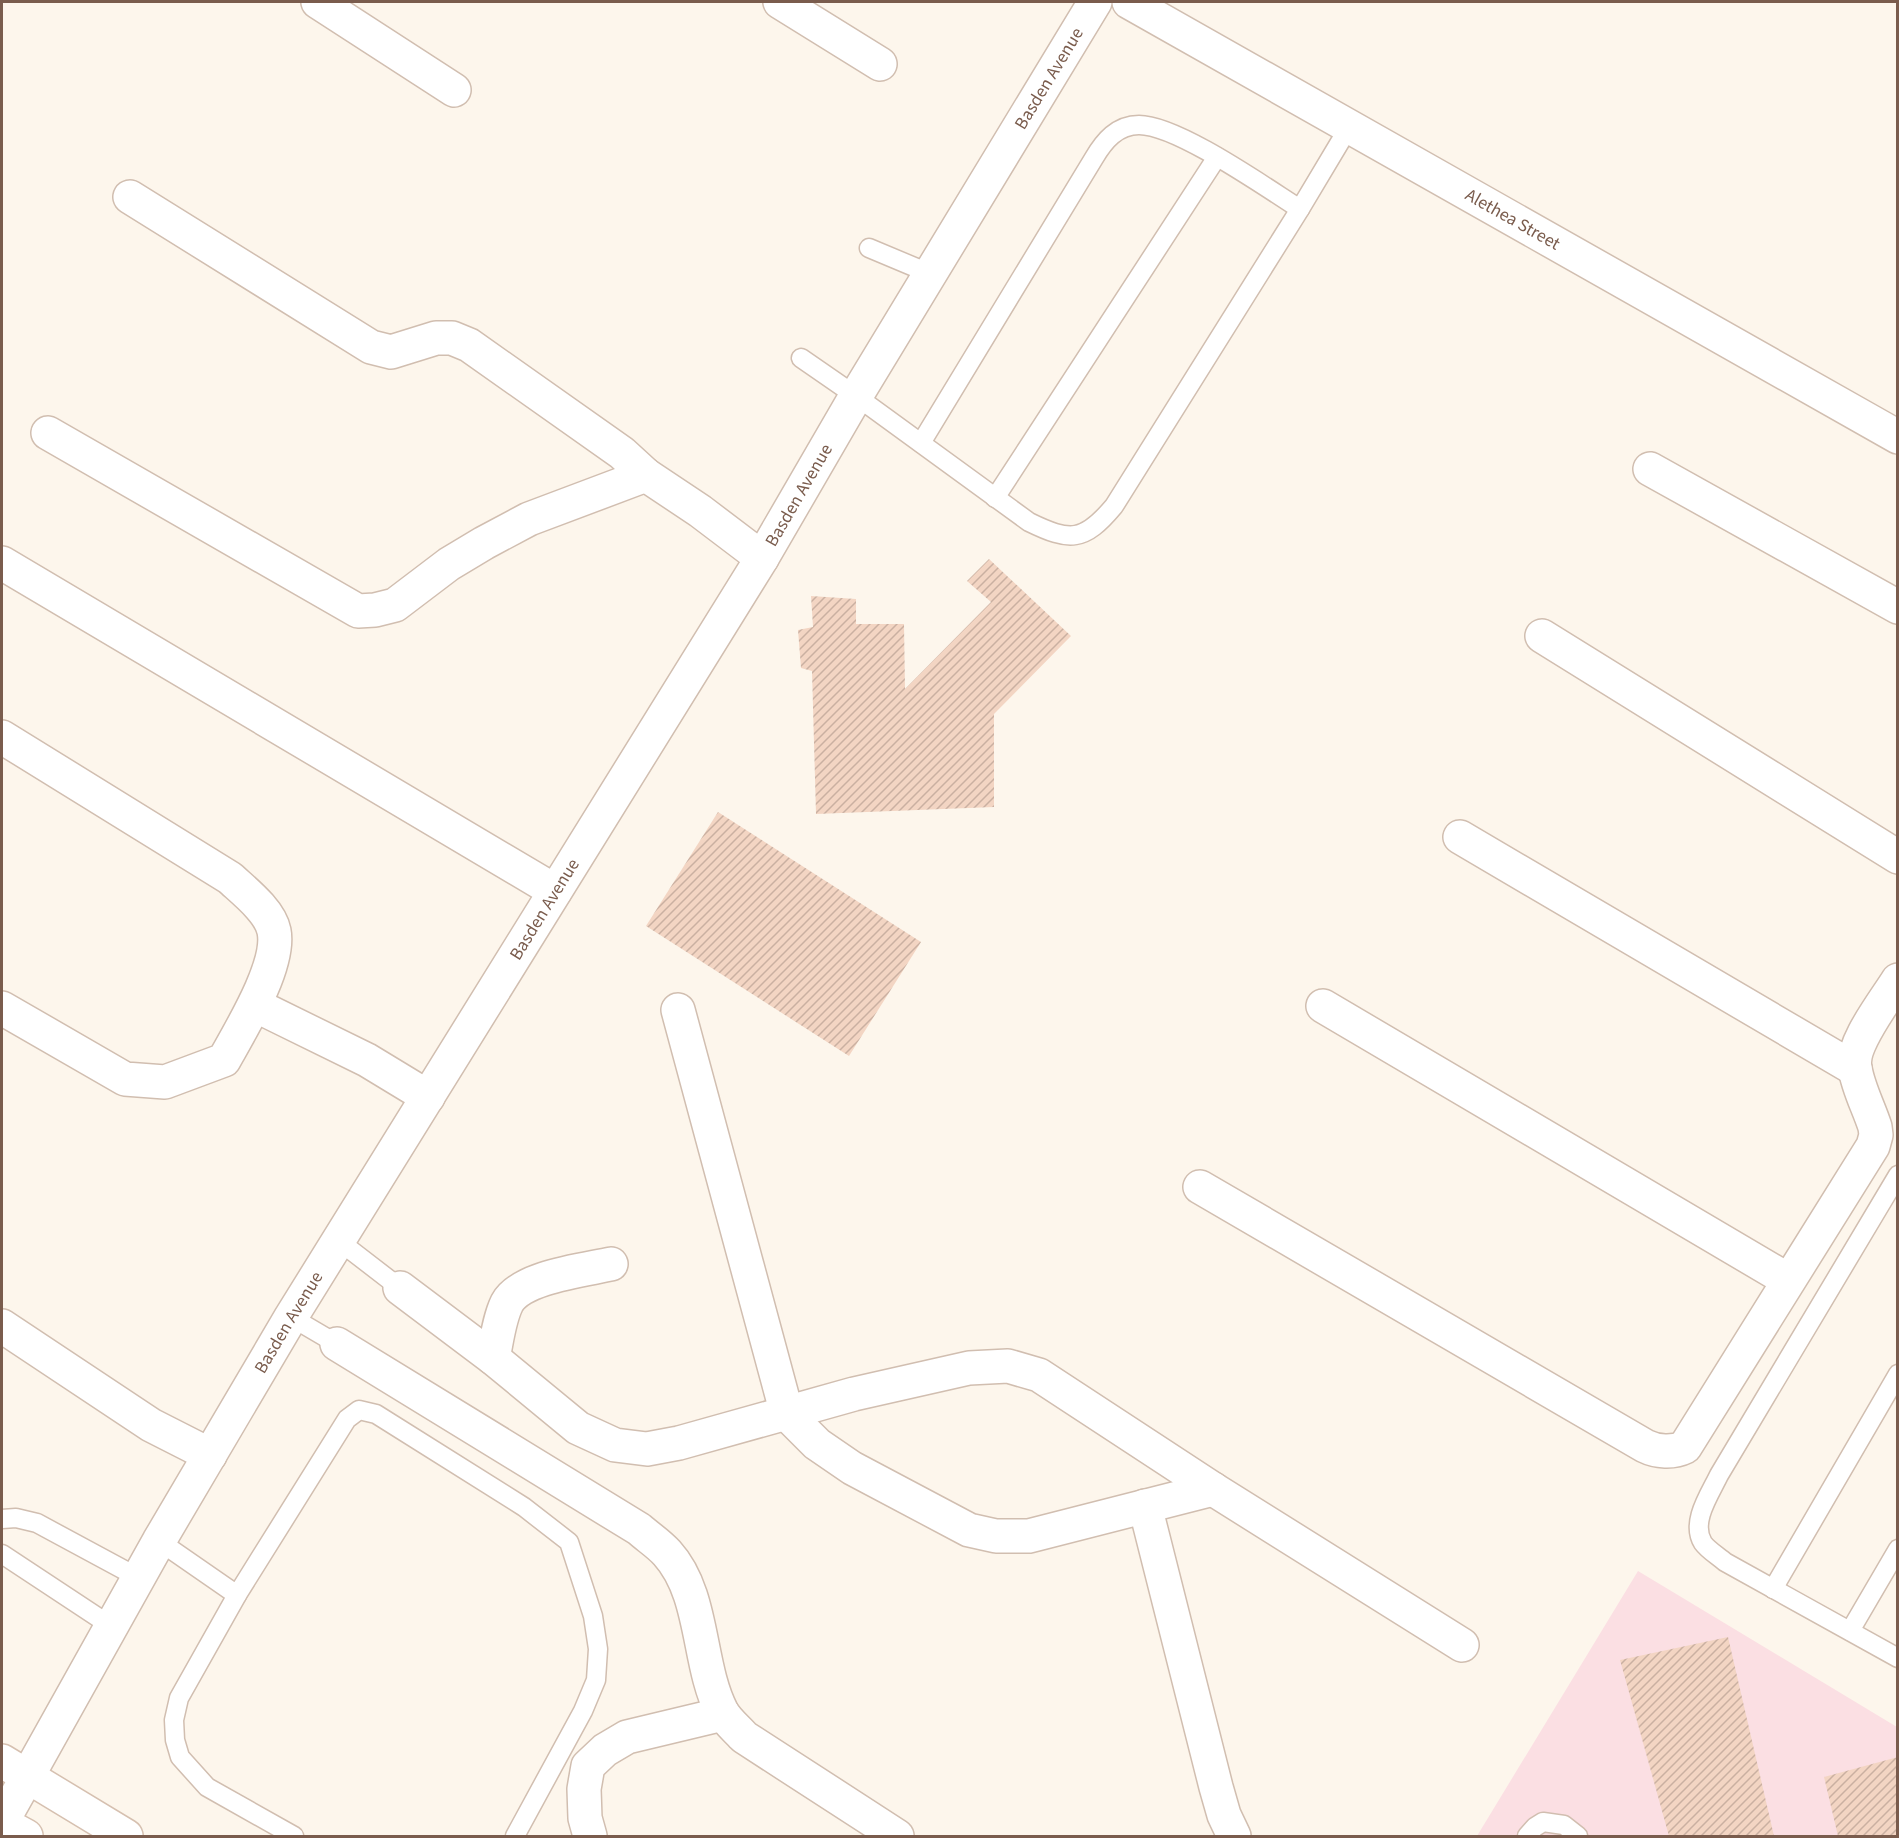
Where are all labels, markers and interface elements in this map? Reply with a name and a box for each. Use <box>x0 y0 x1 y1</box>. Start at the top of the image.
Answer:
street label: Basden Avenue <box>1008 23 1089 134</box>
street label: Alethea Street <box>1461 182 1565 256</box>
street label: Basden Avenue <box>759 439 838 551</box>
street label: Basden Avenue <box>503 853 585 965</box>
street label: Basden Avenue <box>248 1266 329 1378</box>

